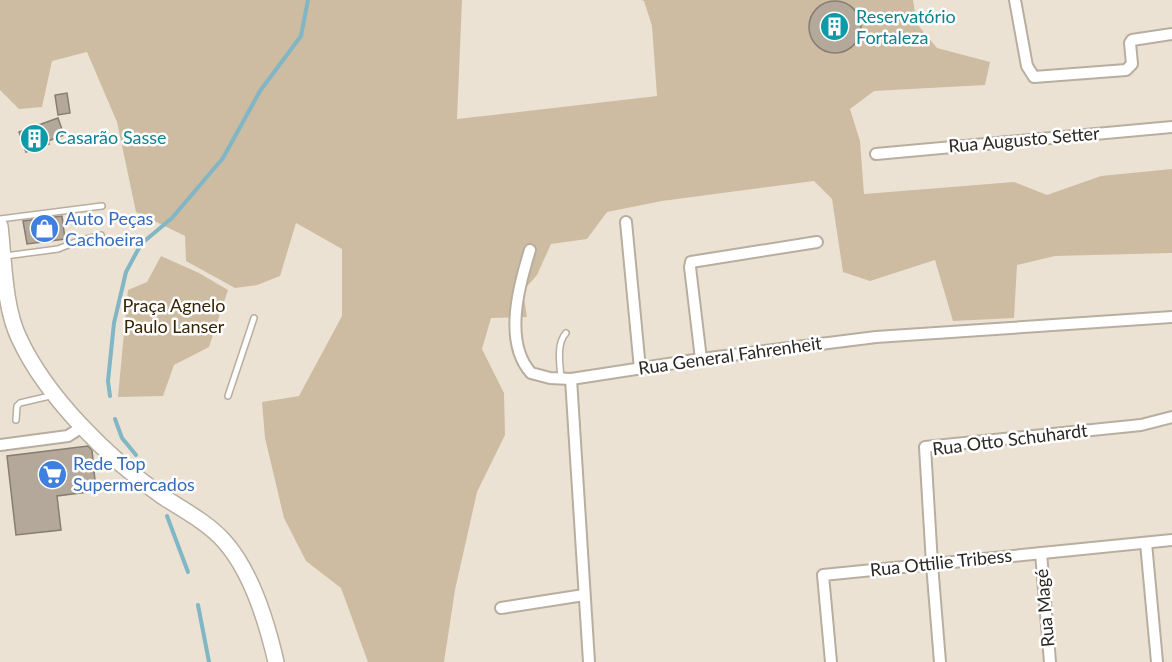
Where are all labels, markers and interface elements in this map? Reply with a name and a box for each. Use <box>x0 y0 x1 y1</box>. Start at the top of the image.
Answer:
place label: Reservatório Fortaleza <box>856 5 956 48</box>
building icon: Reservatório Fortaleza <box>819 11 851 43</box>
street label: Rua Augusto Setter <box>947 121 1101 157</box>
building icon: Casarão Sasse <box>18 122 50 154</box>
place label: Casarão Sasse <box>55 126 167 148</box>
place label: Auto Peças Cachoeira <box>65 207 154 250</box>
shop icon: Auto Peças Cachoeira <box>28 213 60 245</box>
park label: Praça Agnelo Paulo Lanser <box>122 294 226 337</box>
street label: Rua General Fahrenheit <box>637 331 823 379</box>
street label: Rua Otto Schuhardt <box>931 419 1089 459</box>
place label: Rede Top Supermercados <box>73 452 195 495</box>
supermarket icon: Rede Top Supermercados <box>36 458 68 490</box>
street label: Rua Ottilie Tribess <box>869 544 1013 580</box>
street label: Rua Magé <box>1030 568 1058 648</box>

